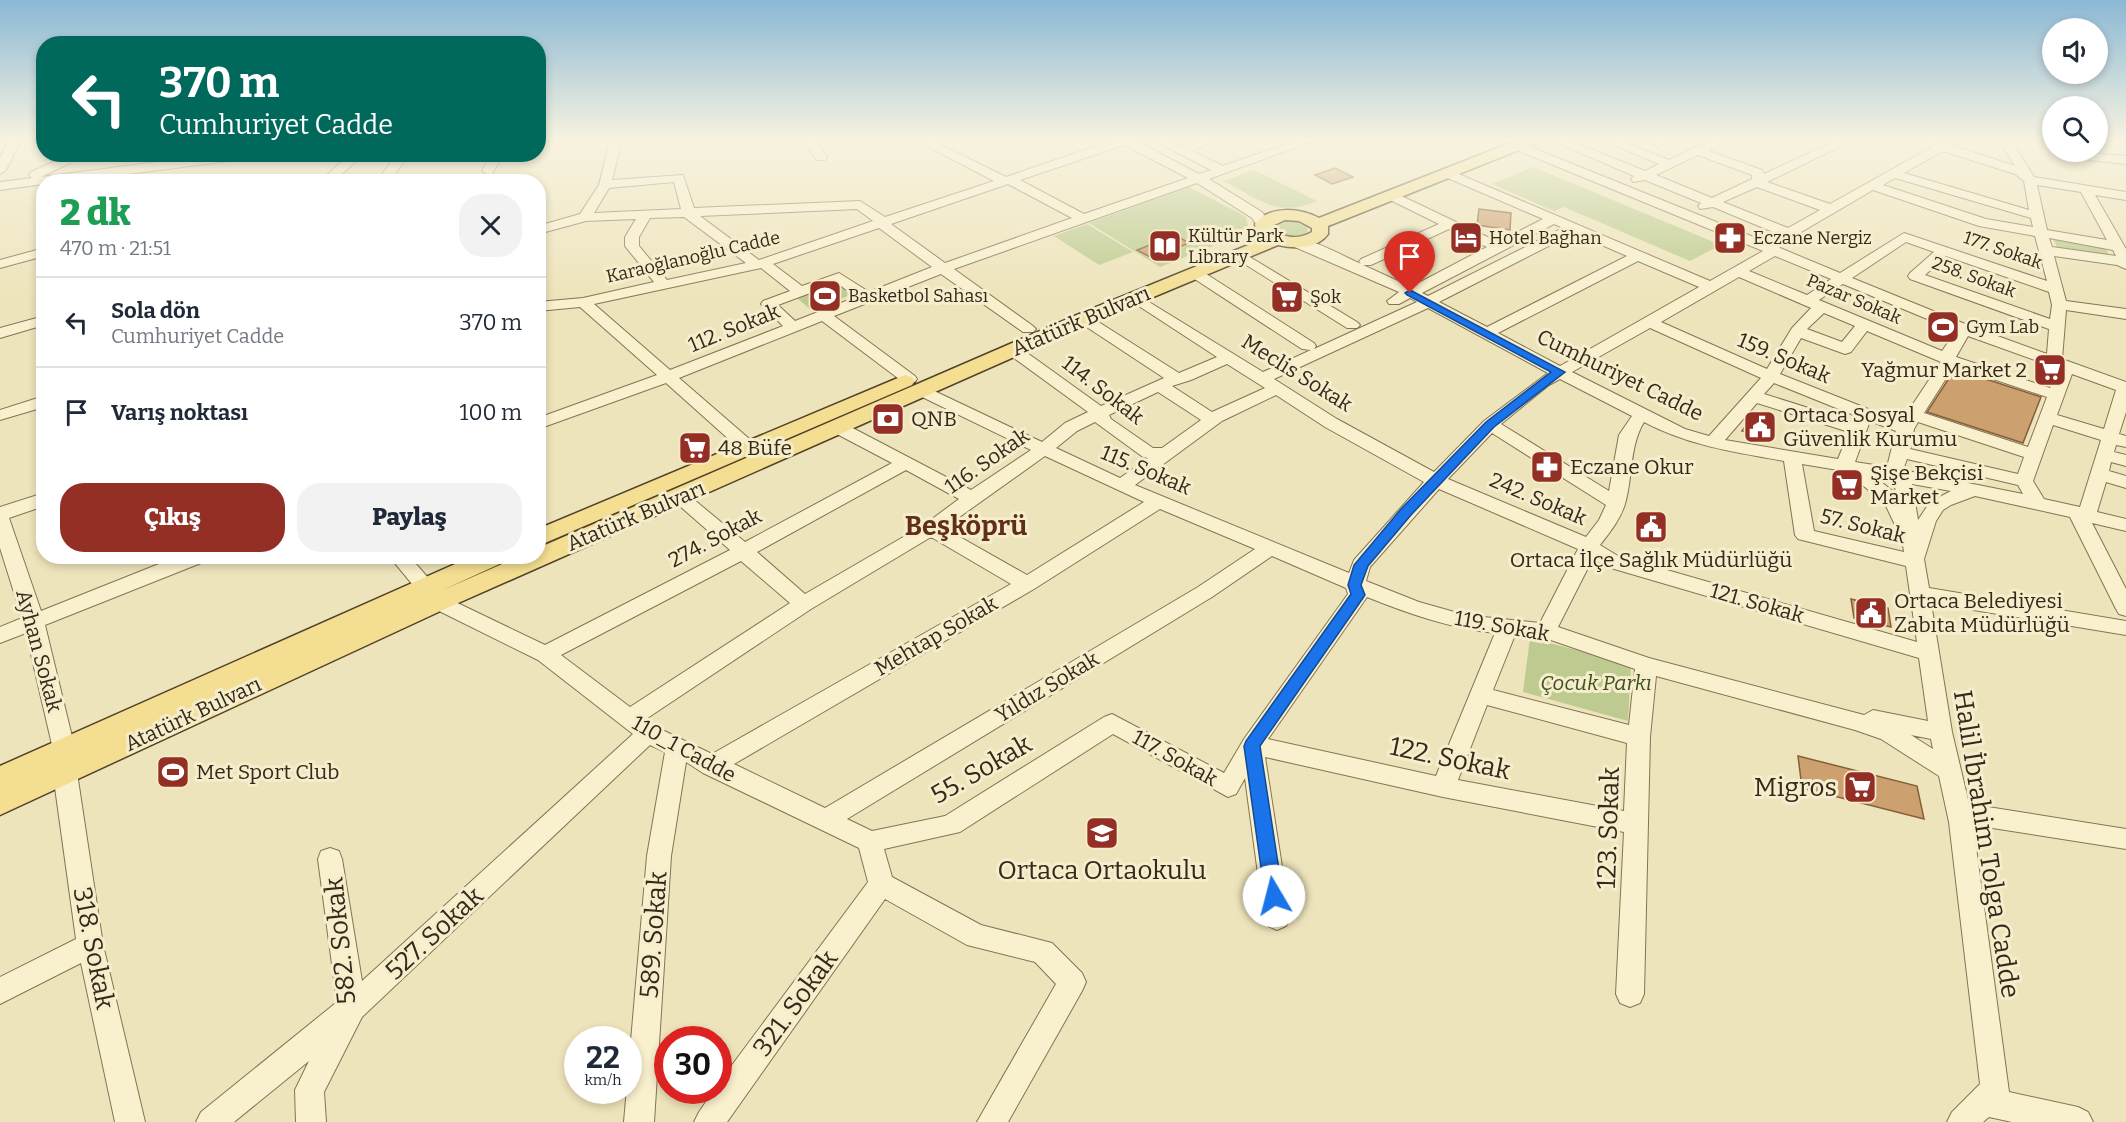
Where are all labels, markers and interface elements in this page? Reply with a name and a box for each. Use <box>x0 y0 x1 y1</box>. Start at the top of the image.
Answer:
map controls <box>2042 18 2108 162</box>
button: sound <box>2042 18 2108 84</box>
text: 370 m <box>159 58 279 108</box>
icon: left <box>60 60 138 138</box>
button: search <box>2042 96 2108 162</box>
text: Cumhuriyet Cadde <box>159 109 393 141</box>
text: 2 dk <box>60 191 131 235</box>
button: close <box>459 194 522 257</box>
hotel icon: Hotel Bağhan <box>1448 220 1484 256</box>
pharmacy icon: Eczane Nergiz <box>1712 220 1748 256</box>
place label: Kültür Park Library <box>1188 225 1285 268</box>
street label: Karaoğlanoğlu Cadde <box>604 226 782 288</box>
street label: 177. Sokak <box>1961 226 2046 274</box>
place label: Hotel Bağhan <box>1489 227 1602 249</box>
place label: Eczane Nergiz <box>1753 227 1872 249</box>
library icon: Kültür Park Library <box>1147 228 1183 264</box>
pin <box>1384 231 1435 293</box>
text: 470 m · 21:51 <box>60 236 171 260</box>
icon: arrive <box>1393 240 1426 273</box>
street label: 258. Sokak <box>1929 252 2020 303</box>
street label: Pazar Sokak <box>1803 269 1905 329</box>
sports icon: Basketbol Sahası <box>807 278 843 314</box>
supermarket icon: Şok <box>1269 279 1305 315</box>
street label: Atatürk Bulvarı <box>1008 280 1154 362</box>
place label: Basketbol Sahası <box>848 285 988 307</box>
place label: Şok <box>1310 286 1342 308</box>
text: Sola dön <box>111 297 200 324</box>
street label: 112. Sokak <box>685 298 784 358</box>
icon: left <box>60 306 93 339</box>
text: 370 m <box>459 309 522 336</box>
sports icon: Gym Lab <box>1925 309 1961 345</box>
place label: Gym Lab <box>1966 316 2039 338</box>
street label: Cumhuriyet Cadde <box>1533 323 1707 427</box>
text: Cumhuriyet Cadde <box>111 324 284 348</box>
street label: 159. Sokak <box>1734 327 1834 389</box>
street label: Meclis Sokak <box>1237 329 1357 417</box>
street label: 114. Sokak <box>1057 350 1149 430</box>
supermarket icon: Yağmur Market 2 <box>2032 352 2068 388</box>
place label: Yağmur Market 2 <box>1861 357 2027 383</box>
icon: arrive <box>60 396 93 429</box>
text: Varış noktası <box>111 399 248 426</box>
text: 100 m <box>459 399 522 426</box>
bank icon: QNB <box>870 401 906 437</box>
place label: Ortaca Sosyal Güvenlik Kurumu <box>1783 402 1957 452</box>
place label: QNB <box>911 406 957 432</box>
public building icon: Ortaca Sosyal Güvenlik Kurumu <box>1742 409 1778 445</box>
street label: 116. Sokak <box>940 422 1034 500</box>
supermarket icon: 48 Büfe <box>677 430 713 466</box>
place label: 48 Büfe <box>718 435 792 461</box>
street label: 115. Sokak <box>1097 439 1195 501</box>
pharmacy icon: Eczane Okur <box>1529 449 1565 485</box>
place label: Eczane Okur <box>1570 454 1694 480</box>
place label: Şişe Bekçisi Market <box>1870 460 1983 510</box>
street label: 242. Sokak <box>1486 467 1590 531</box>
supermarket icon: Şişe Bekçisi Market <box>1829 467 1865 503</box>
street label: Atatürk Bulvarı <box>563 475 709 557</box>
button: Çıkış <box>60 483 285 552</box>
button: Paylaş <box>297 483 522 552</box>
street label: 274. Sokak <box>664 503 766 573</box>
street label: 57. Sokak <box>1817 503 1909 549</box>
public building icon: Ortaca İlçe Sağlık Müdürlüğü <box>1633 509 1669 545</box>
district label: Beşköprü <box>905 510 1027 542</box>
place label: Ortaca İlçe Sağlık Müdürlüğü <box>1510 547 1792 573</box>
street label: 121. Sokak <box>1707 577 1807 629</box>
street label: Ayhan Sokak <box>10 587 68 715</box>
place label: Ortaca Belediyesi Zabıta Müdürlüğü <box>1894 588 2070 638</box>
street label: Mehtap Sokak <box>870 590 1002 682</box>
public building icon: Ortaca Belediyesi Zabıta Müdürlüğü <box>1853 595 1889 631</box>
street label: 119. Sokak <box>1452 605 1552 647</box>
street label: Yıldız Sokak <box>990 646 1104 728</box>
park label: Çocuk Parkı <box>1540 670 1652 696</box>
street label: Atatürk Bulvarı <box>120 671 266 757</box>
street label: Halil İbrahim Tolga Cadde <box>1947 688 2026 1000</box>
street label: 110_1 Cadde <box>628 710 740 788</box>
street label: 117. Sokak <box>1128 724 1222 792</box>
street label: 55. Sokak <box>925 728 1037 811</box>
street label: 122. Sokak <box>1387 731 1513 786</box>
sports icon: Met Sport Club <box>155 754 191 790</box>
place label: Met Sport Club <box>196 759 339 785</box>
street label: 123. Sokak <box>1591 766 1626 890</box>
supermarket icon: Migros <box>1842 769 1878 805</box>
place label: Migros <box>1754 772 1837 803</box>
school or university icon: Ortaca Ortaokulu <box>1084 815 1120 851</box>
place label: Ortaca Ortaokulu <box>998 855 1206 886</box>
position arrow <box>1242 864 1306 928</box>
street label: 589. Sokak <box>634 870 673 1000</box>
street label: 582. Sokak <box>318 876 363 1006</box>
street label: 527. Sokak <box>379 880 490 986</box>
street label: 318. Sokak <box>66 884 121 1012</box>
street label: 321. Sokak <box>747 944 844 1062</box>
speed limit sign: 30 <box>654 1026 732 1104</box>
text: 22 <box>586 1040 620 1076</box>
text: km/h <box>584 1071 622 1089</box>

